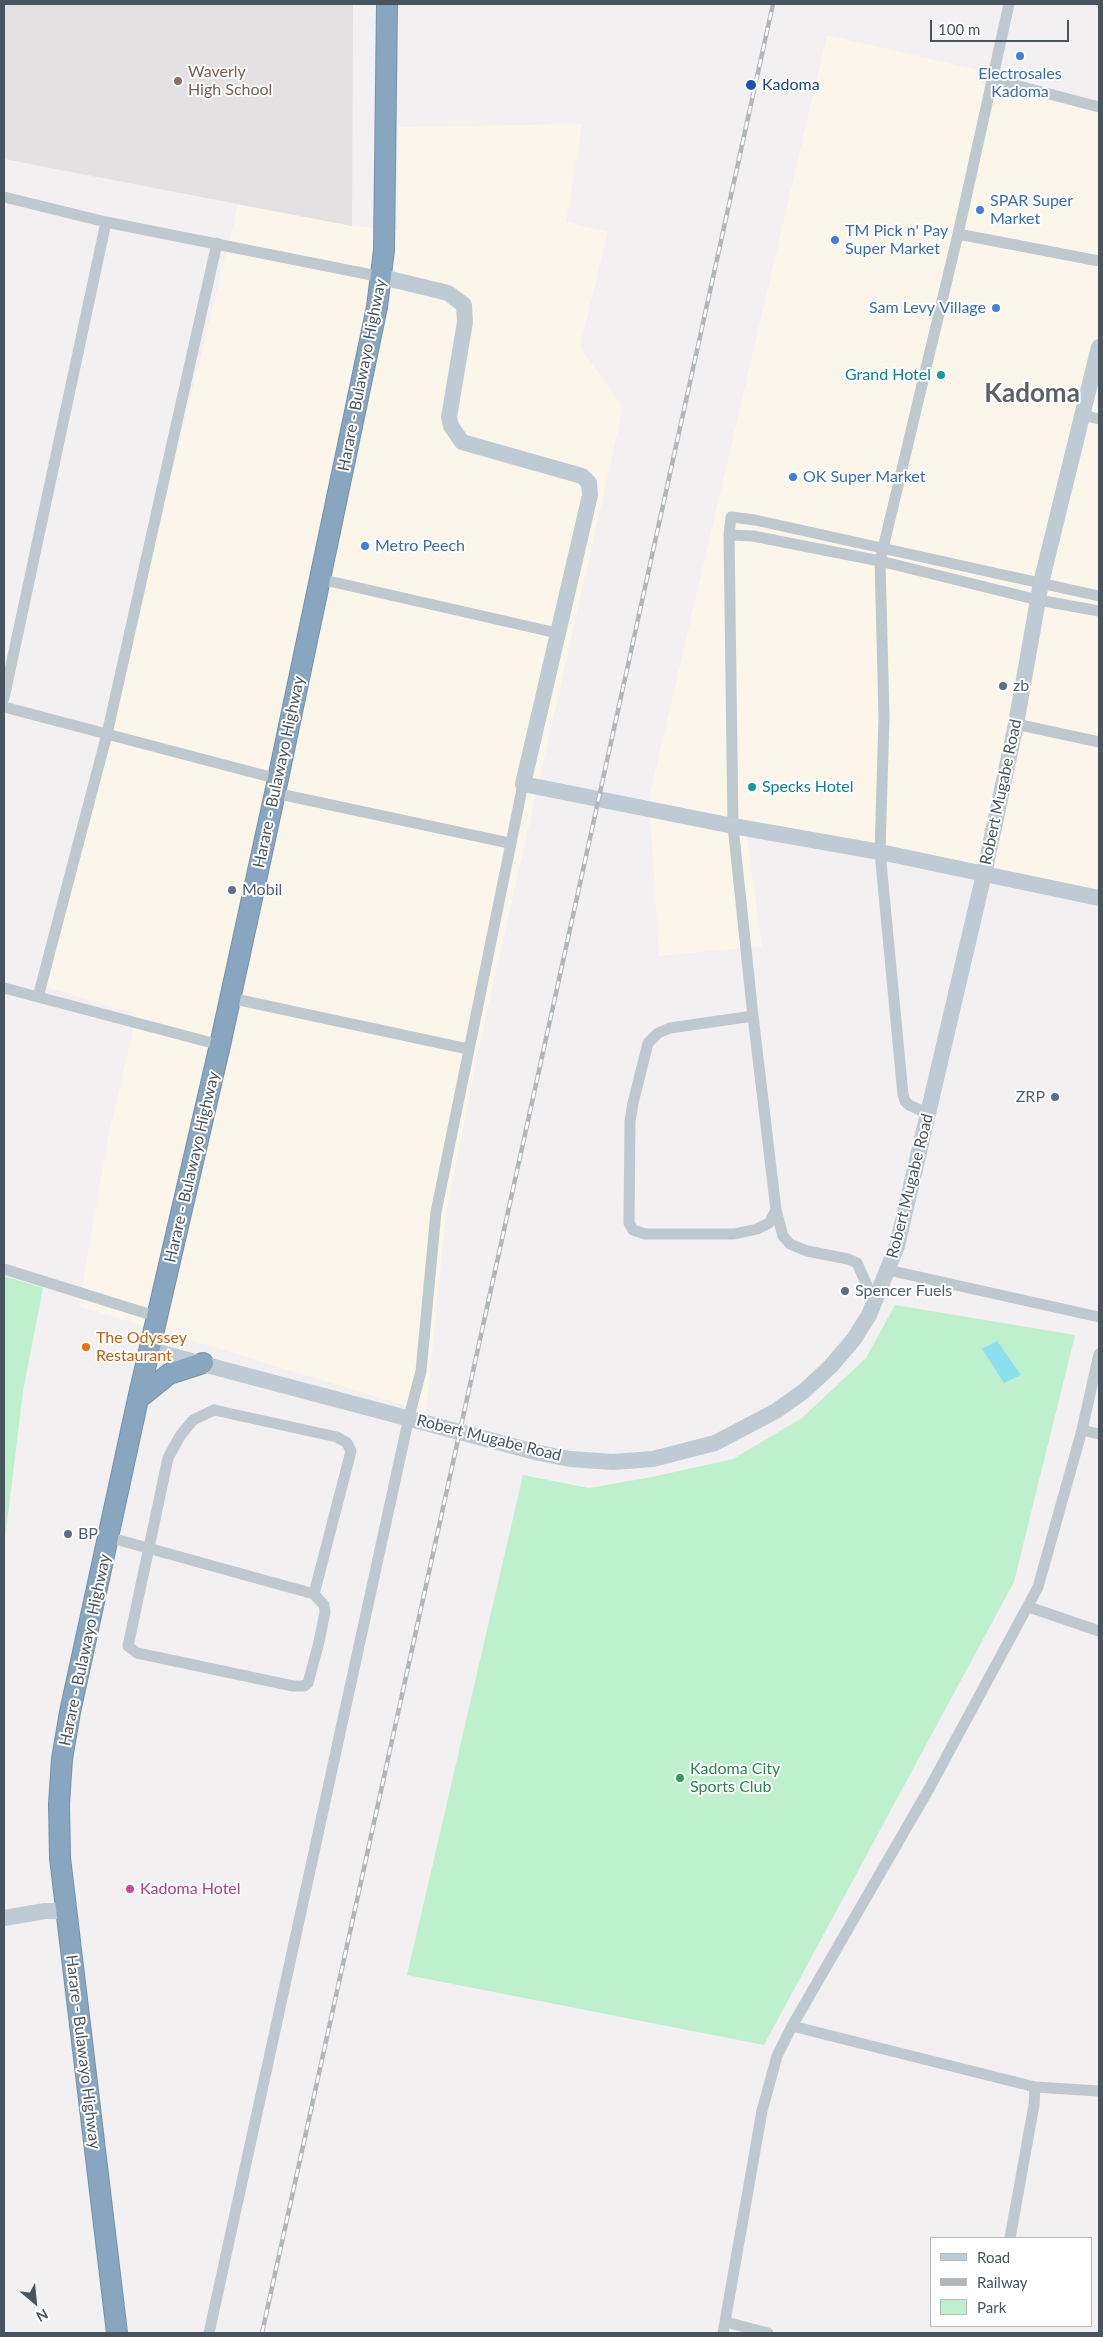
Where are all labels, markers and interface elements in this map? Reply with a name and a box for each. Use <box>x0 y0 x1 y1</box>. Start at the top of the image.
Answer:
scale bar <box>933 10 1072 42</box>
text: 100 m <box>938 20 980 38</box>
marker: Electrosales Kadoma <box>1014 50 1026 62</box>
place label: Waverly High School <box>188 62 272 100</box>
place label: Electrosales Kadoma <box>978 64 1062 102</box>
marker: Waverly High School <box>172 75 184 87</box>
place label: Kadoma <box>762 75 820 95</box>
marker: Kadoma <box>744 78 758 92</box>
place label: SPAR Super Market <box>990 191 1073 229</box>
marker: SPAR Super Market <box>974 204 986 216</box>
place label: TM Pick n' Pay Super Market <box>845 221 948 259</box>
marker: TM Pick n' Pay Super Market <box>829 234 841 246</box>
street label: Harare - Bulawayo Highway <box>334 277 390 473</box>
place label: Sam Levy Village <box>869 298 986 318</box>
marker: Sam Levy Village <box>990 302 1002 314</box>
place label: Grand Hotel <box>845 365 931 385</box>
marker: Grand Hotel <box>935 369 947 381</box>
district label: Kadoma <box>984 378 1080 410</box>
place label: OK Super Market <box>803 467 925 487</box>
marker: OK Super Market <box>787 471 799 483</box>
place label: Metro Peech <box>375 536 465 556</box>
marker: Metro Peech <box>359 540 371 552</box>
street label: Harare - Bulawayo Highway <box>249 674 309 870</box>
place label: zb <box>1013 676 1029 696</box>
marker: zb <box>997 680 1009 692</box>
street label: Robert Mugabe Road <box>976 717 1026 867</box>
place label: Specks Hotel <box>762 777 854 797</box>
marker: Specks Hotel <box>746 781 758 793</box>
place label: Mobil <box>242 880 282 900</box>
marker: Mobil <box>226 884 238 896</box>
street label: Harare - Bulawayo Highway <box>161 1070 223 1264</box>
place label: ZRP <box>1016 1087 1045 1107</box>
marker: ZRP <box>1049 1091 1061 1103</box>
street label: Robert Mugabe Road <box>883 1112 937 1260</box>
place label: Spencer Fuels <box>855 1281 952 1301</box>
marker: Spencer Fuels <box>839 1285 851 1297</box>
place label: The Odyssey Restaurant <box>96 1328 187 1366</box>
marker: The Odyssey Restaurant <box>80 1341 92 1353</box>
street label: Robert Mugabe Road <box>415 1411 563 1465</box>
place label: BP <box>78 1524 98 1544</box>
marker: BP <box>62 1528 74 1540</box>
street label: Harare - Bulawayo Highway <box>55 1552 115 1748</box>
place label: Kadoma City Sports Club <box>690 1759 780 1797</box>
marker: Kadoma City Sports Club <box>674 1772 686 1784</box>
place label: Kadoma Hotel <box>140 1879 241 1899</box>
marker: Kadoma Hotel <box>124 1883 136 1895</box>
street label: Harare - Bulawayo Highway <box>62 1954 104 2150</box>
legend <box>930 2237 1093 2327</box>
text: Road <box>977 2248 1010 2266</box>
text: Railway <box>977 2273 1028 2291</box>
north arrow <box>10 2277 60 2327</box>
text: Park <box>977 2298 1006 2316</box>
text: N <box>34 2306 51 2326</box>

